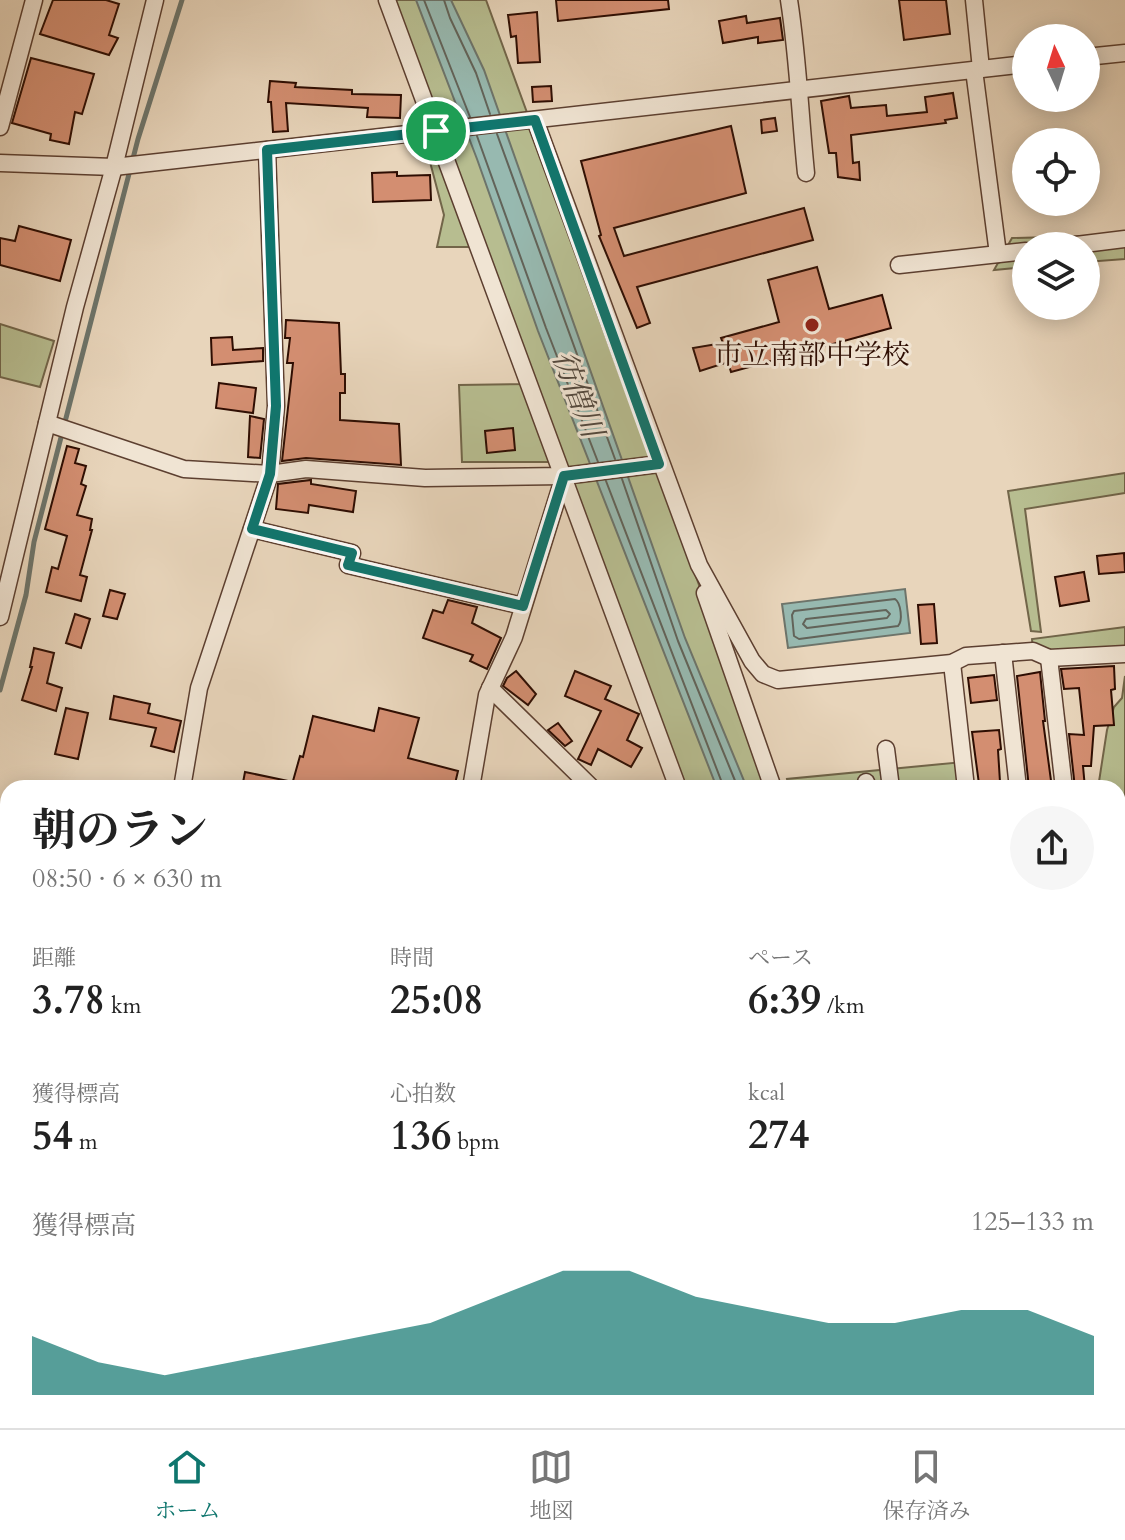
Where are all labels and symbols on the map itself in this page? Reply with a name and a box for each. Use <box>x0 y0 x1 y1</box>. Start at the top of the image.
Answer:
north arrow <box>1012 24 1100 112</box>
pin <box>402 97 470 165</box>
marker: 市立南部中学校 <box>803 316 821 334</box>
place label: 市立南部中学校 <box>714 336 910 374</box>
water label: 彷僧川 <box>542 345 614 446</box>

